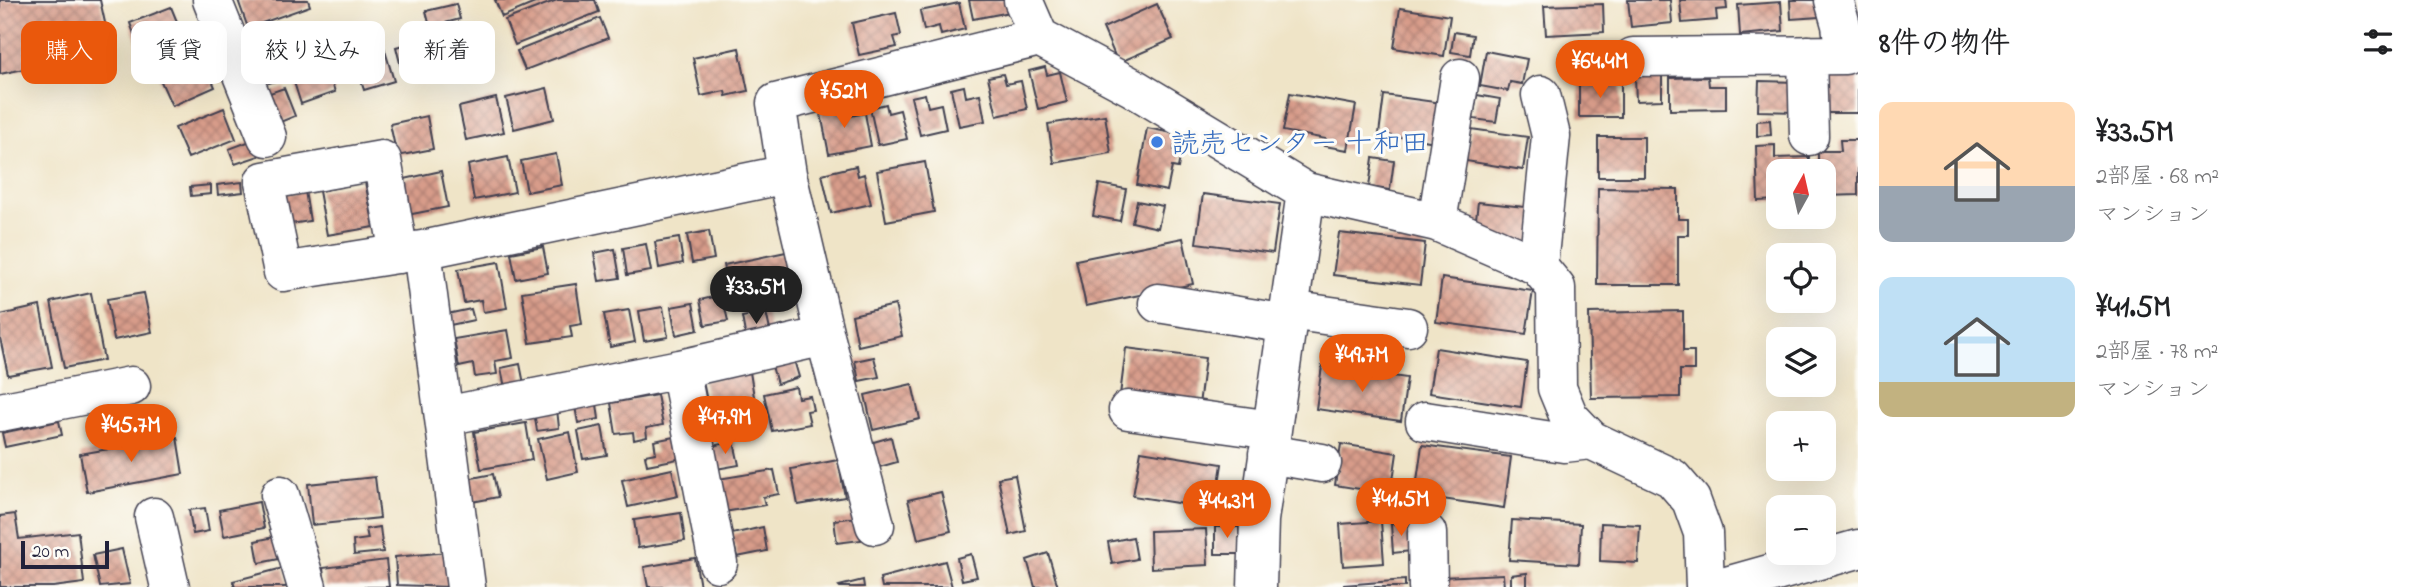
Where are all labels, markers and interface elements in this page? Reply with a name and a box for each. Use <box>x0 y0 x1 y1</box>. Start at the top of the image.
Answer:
chip: 購入 <box>21 21 117 84</box>
chip: 賃貸 <box>131 21 227 84</box>
chip: 絞り込み <box>241 21 385 84</box>
chip: 新着 <box>399 21 495 84</box>
text: 8件の物件 <box>1879 23 2010 67</box>
icon: filters <box>2359 23 2397 61</box>
pin: ¥64.4M <box>1543 41 1657 100</box>
text: ¥64.4M <box>1572 46 1628 79</box>
pin: ¥52M <box>803 71 885 130</box>
text: ¥52M <box>820 76 868 109</box>
text: ¥33.5M <box>2096 112 2174 156</box>
place label: 読売センター 十和田 <box>1171 125 1429 166</box>
icon: home <box>1935 130 2019 214</box>
marker: 読売センター 十和田 <box>1149 134 1165 150</box>
north arrow <box>1766 159 1836 229</box>
map controls <box>1766 159 1836 565</box>
text: 2部屋 · 68 m² <box>2096 161 2219 194</box>
text: マンション <box>2096 199 2210 232</box>
button: locate <box>1766 243 1836 313</box>
pin: ¥33.5M <box>699 266 813 326</box>
text: ¥33.5M <box>726 272 786 305</box>
text: ¥41.5M <box>2096 287 2171 331</box>
icon: home <box>1935 305 2019 389</box>
button: layers <box>1766 327 1836 397</box>
pin: ¥49.7M <box>1305 334 1419 394</box>
text: 2部屋 · 78 m² <box>2096 336 2218 369</box>
text: ¥49.7M <box>1335 340 1389 373</box>
text: マンション <box>2096 374 2210 407</box>
pin: ¥47.9M <box>668 396 782 456</box>
text: ¥47.9M <box>698 402 752 435</box>
pin: ¥45.7M <box>74 405 188 464</box>
text: ¥45.7M <box>101 410 161 443</box>
button: + <box>1766 411 1836 481</box>
pin: ¥41.5M <box>1344 478 1458 538</box>
pin: ¥44.3M <box>1170 480 1284 540</box>
text: ¥41.5M <box>1372 484 1430 517</box>
text: ¥44.3M <box>1199 486 1255 519</box>
button: − <box>1766 495 1836 565</box>
scale bar <box>21 538 108 570</box>
text: 20 m <box>32 539 69 566</box>

